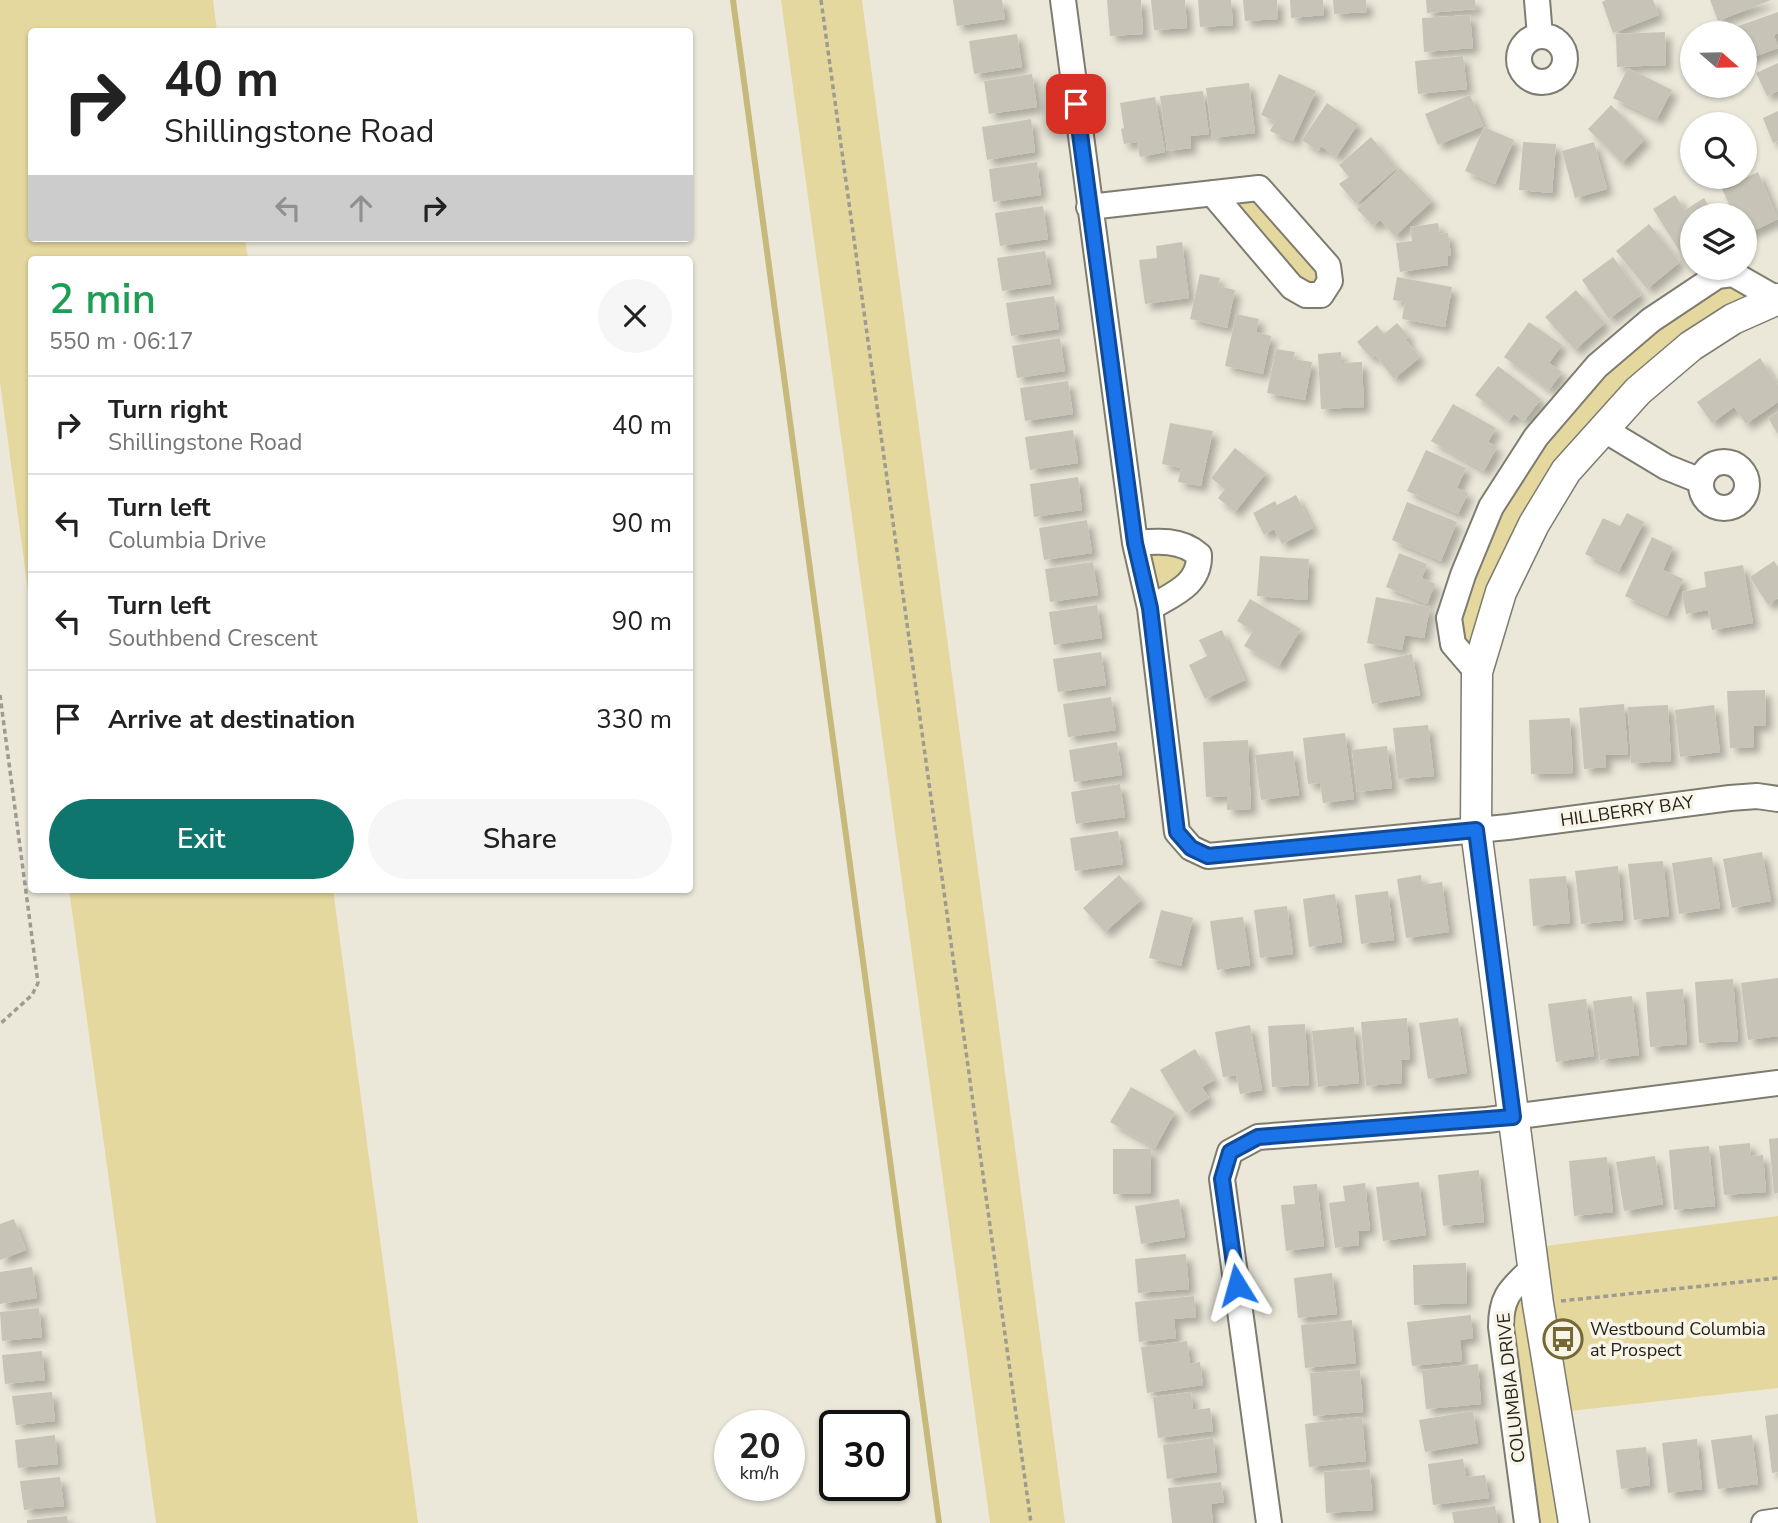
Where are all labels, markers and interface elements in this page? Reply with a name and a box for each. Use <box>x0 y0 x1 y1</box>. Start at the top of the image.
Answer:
north arrow <box>1680 21 1757 98</box>
map controls <box>1680 21 1757 280</box>
text: 40 m <box>164 46 279 113</box>
icon: right <box>49 56 140 147</box>
pin <box>1046 74 1106 134</box>
icon: arrive <box>1057 85 1095 123</box>
text: Shillingstone Road <box>164 110 435 153</box>
button: search <box>1680 112 1757 189</box>
icon: left <box>269 189 307 227</box>
icon: ahead <box>342 189 380 227</box>
icon: right <box>415 189 453 227</box>
button: layers <box>1680 203 1757 280</box>
text: 2 min <box>49 271 156 328</box>
button: close <box>598 279 672 353</box>
text: 550 m · 06:17 <box>49 326 194 357</box>
text: Turn right <box>108 392 227 427</box>
icon: right <box>49 406 87 444</box>
text: 40 m <box>612 408 672 443</box>
text: Shillingstone Road <box>108 427 302 458</box>
text: Turn left <box>108 490 211 525</box>
icon: left <box>49 504 87 542</box>
text: 90 m <box>612 506 672 541</box>
text: Columbia Drive <box>108 525 266 556</box>
text: Turn left <box>108 588 211 623</box>
icon: left <box>49 602 87 640</box>
text: 90 m <box>612 604 672 639</box>
text: Southbend Crescent <box>108 623 318 654</box>
icon: arrive <box>49 700 87 738</box>
text: Arrive at destination <box>108 702 355 737</box>
text: 330 m <box>596 702 672 737</box>
street label: HILLBERRY BAY <box>1559 790 1696 832</box>
button: Exit <box>49 799 354 879</box>
button: Share <box>368 799 672 879</box>
position arrow <box>1200 1248 1274 1322</box>
street label: COLUMBIA DRIVE <box>1491 1312 1531 1464</box>
place label: Westbound Columbia at Prospect <box>1590 1317 1766 1362</box>
bus stop icon: Westbound Columbia at Prospect <box>1542 1318 1584 1360</box>
speed limit sign: 30 <box>819 1410 910 1501</box>
text: 20 <box>738 1423 781 1470</box>
text: km/h <box>740 1461 779 1485</box>

